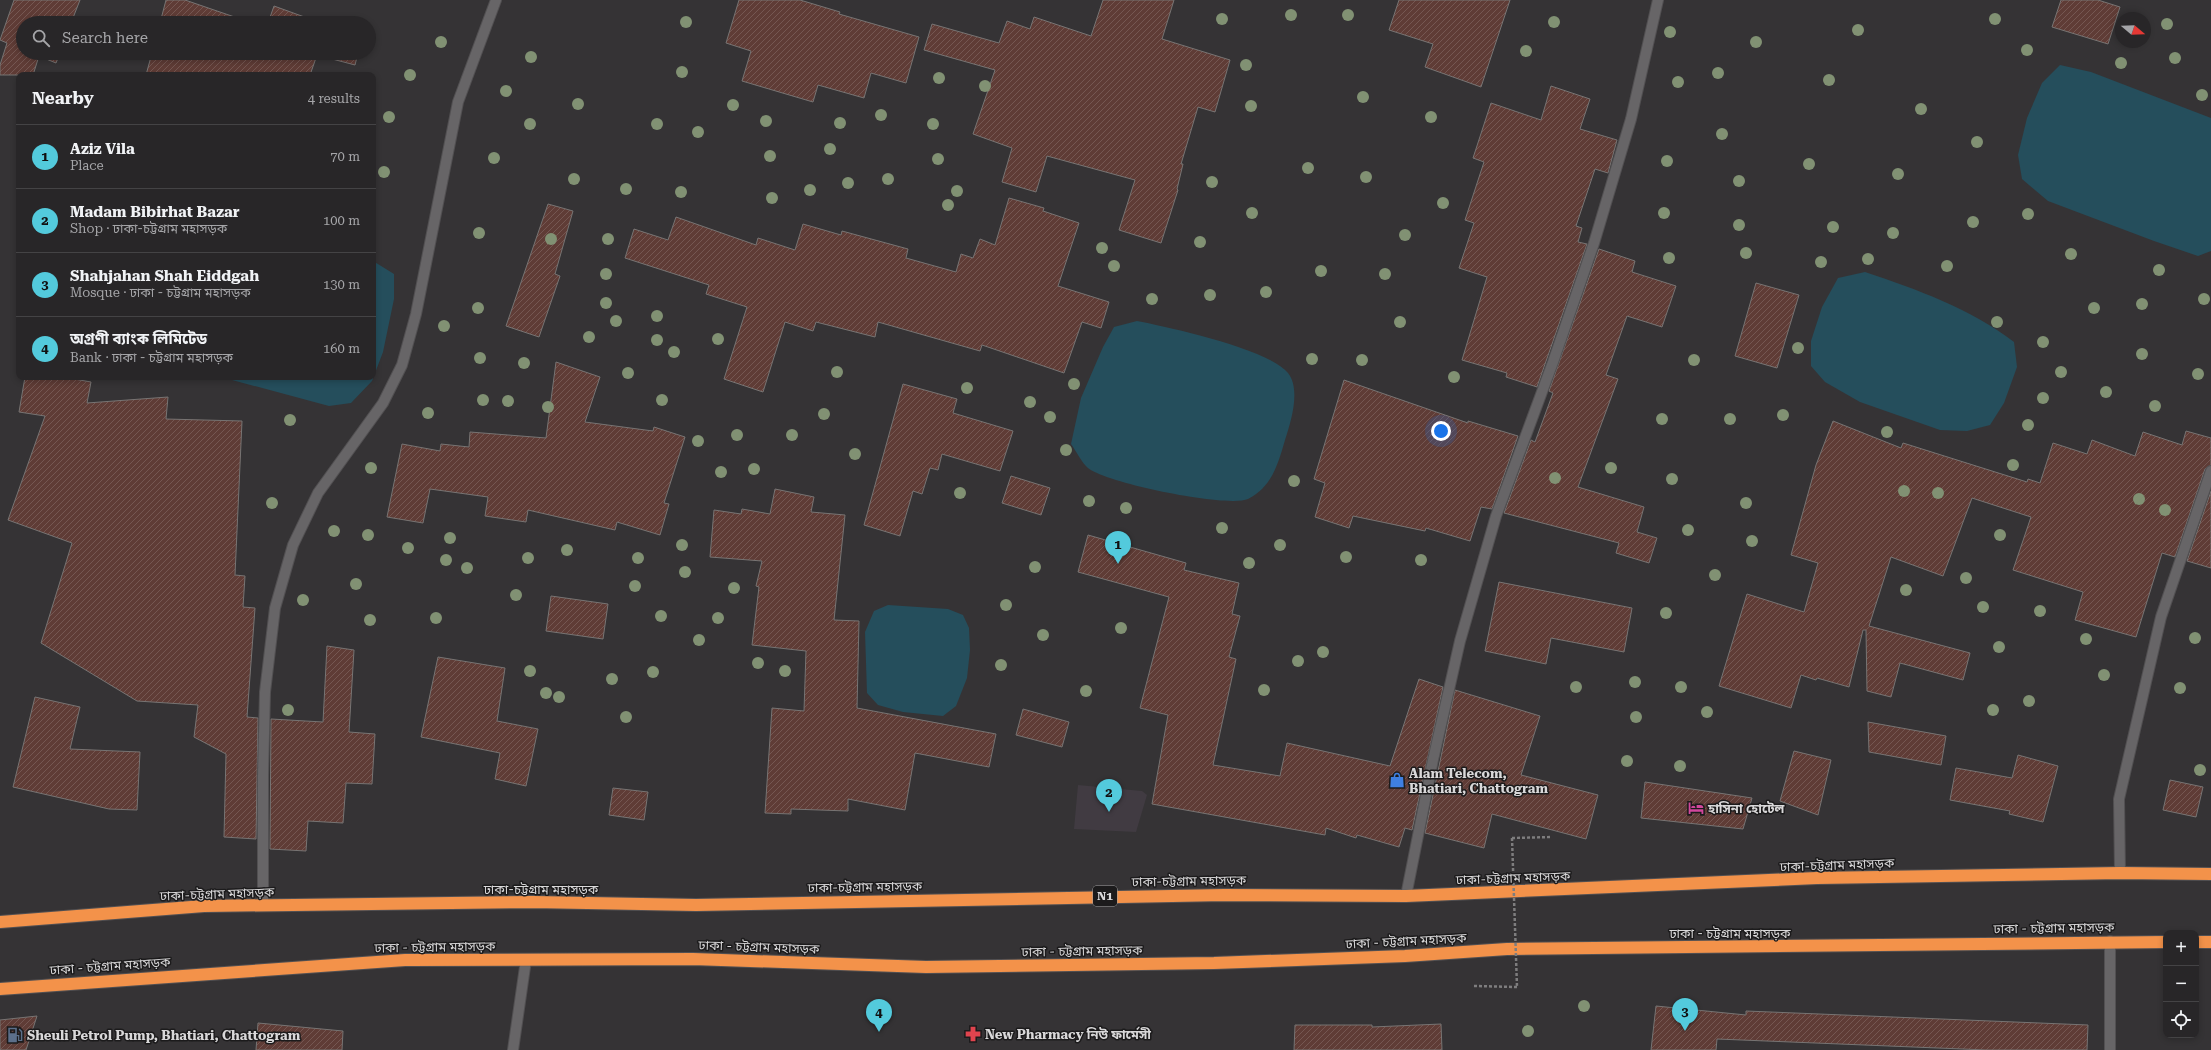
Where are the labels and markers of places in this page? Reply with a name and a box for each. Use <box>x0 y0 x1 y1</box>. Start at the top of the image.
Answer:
pin: 1 <box>1105 531 1131 564</box>
place label: Alam Telecom, Bhatiari, Chattogram <box>1409 766 1548 796</box>
shop icon: Alam Telecom, Bhatiari, Chattogram <box>1388 771 1406 789</box>
pin: 2 <box>1096 779 1122 812</box>
hotel icon: হাসিনা হোটেল <box>1687 799 1705 817</box>
place label: হাসিনা হোটেল <box>1707 801 1784 816</box>
pin: 3 <box>1672 998 1698 1031</box>
pin: 4 <box>866 999 892 1032</box>
pharmacy icon: New Pharmacy নিউ ফার্মেসী <box>964 1025 982 1043</box>
fuel station icon: Sheuli Petrol Pump, Bhatiari, Chattogram <box>6 1026 24 1044</box>
place label: New Pharmacy নিউ ফার্মেসী <box>985 1026 1151 1042</box>
place label: Sheuli Petrol Pump, Bhatiari, Chattogram <box>27 1028 301 1043</box>

